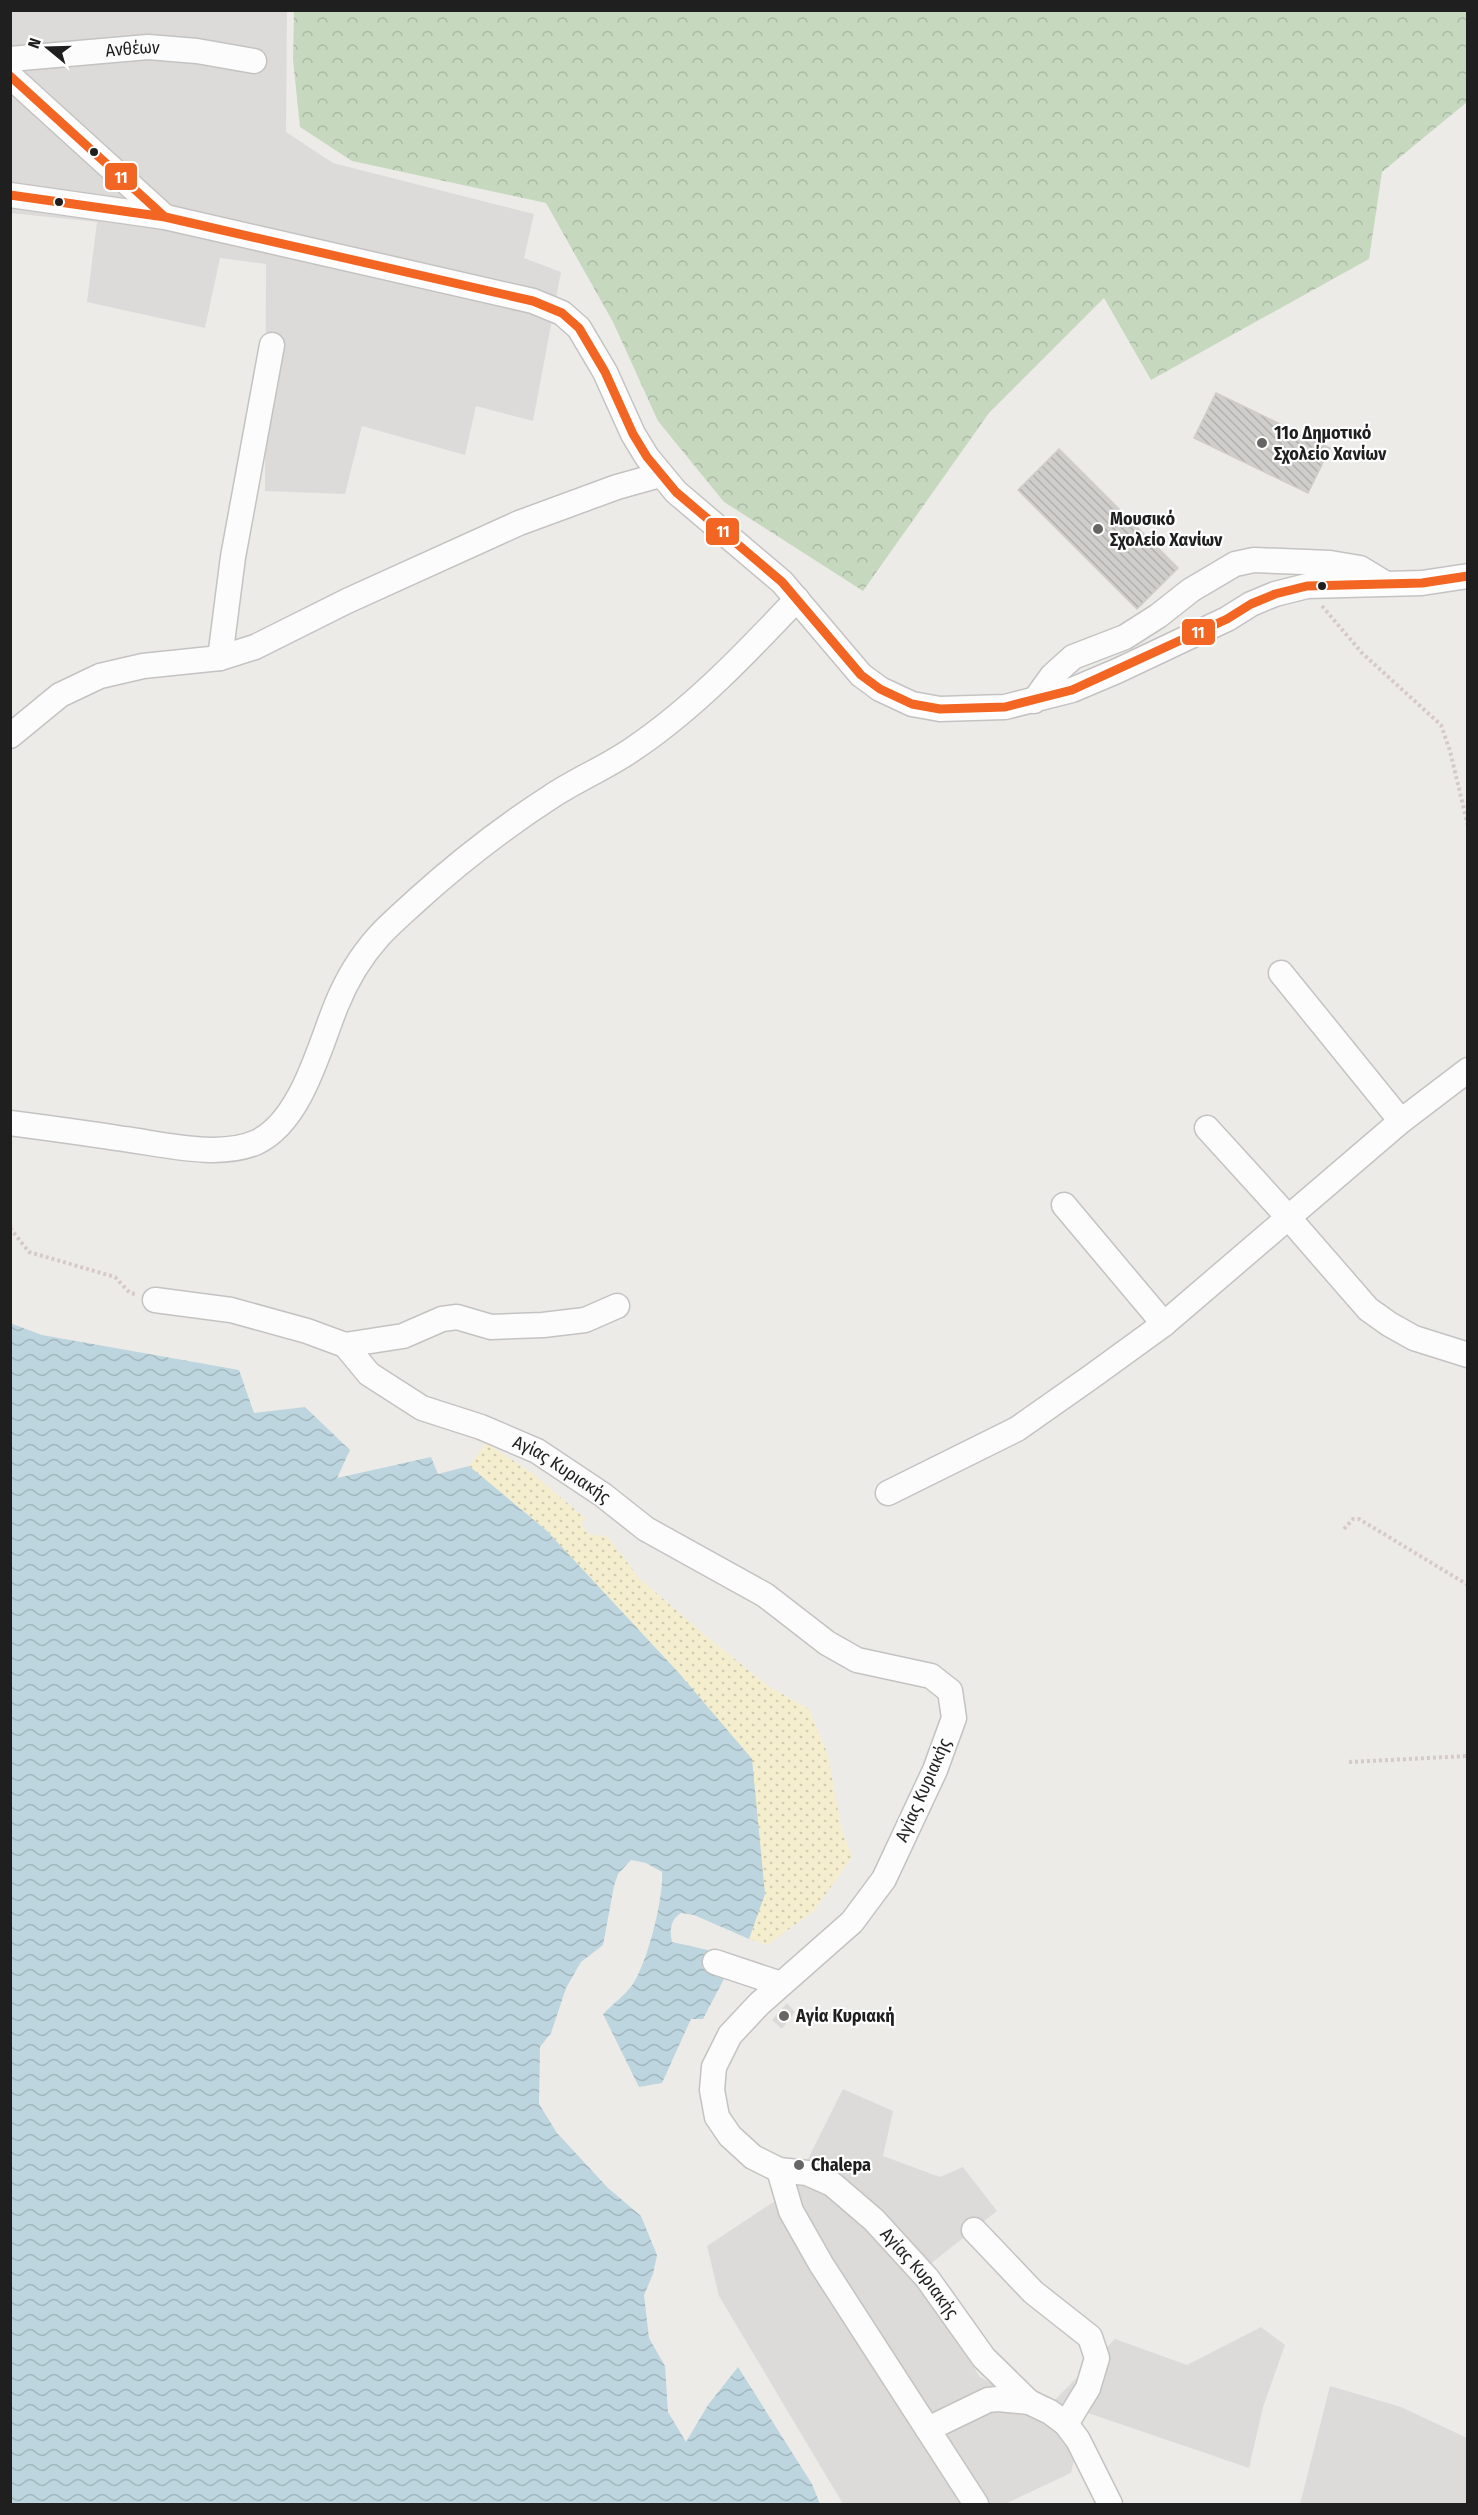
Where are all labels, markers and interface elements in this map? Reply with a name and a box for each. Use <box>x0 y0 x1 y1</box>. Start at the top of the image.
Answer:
north arrow <box>18 18 78 78</box>
text: N <box>24 36 45 51</box>
street label: Ανθέων <box>105 36 161 62</box>
unlabelled marker <box>88 146 100 158</box>
line badge: 11 <box>104 162 138 191</box>
text: 11 <box>114 168 128 187</box>
unlabelled marker <box>53 196 65 208</box>
place label: 11o Δημοτικό Σχολείο Χανίων <box>1274 422 1387 465</box>
marker: 11o Δημοτικό Σχολείο Χανίων <box>1255 436 1269 450</box>
place label: Μουσικό Σχολείο Χανίων <box>1110 508 1223 551</box>
line badge: 11 <box>705 517 740 546</box>
text: 11 <box>716 522 730 541</box>
marker: Μουσικό Σχολείο Χανίων <box>1091 522 1105 536</box>
unlabelled marker <box>1316 580 1328 592</box>
line badge: 11 <box>1181 618 1216 646</box>
text: 11 <box>1191 623 1205 642</box>
street label: Αγίας Κυριακής <box>510 1431 615 1508</box>
street label: Αγίας Κυριακής <box>890 1734 956 1845</box>
place label: Αγία Κυριακή <box>795 2005 895 2027</box>
marker: Αγία Κυριακή <box>777 2009 791 2023</box>
place label: Chalepa <box>811 2154 871 2176</box>
marker: Chalepa <box>792 2158 806 2172</box>
street label: Αγίας Κυριακής <box>876 2223 964 2323</box>

